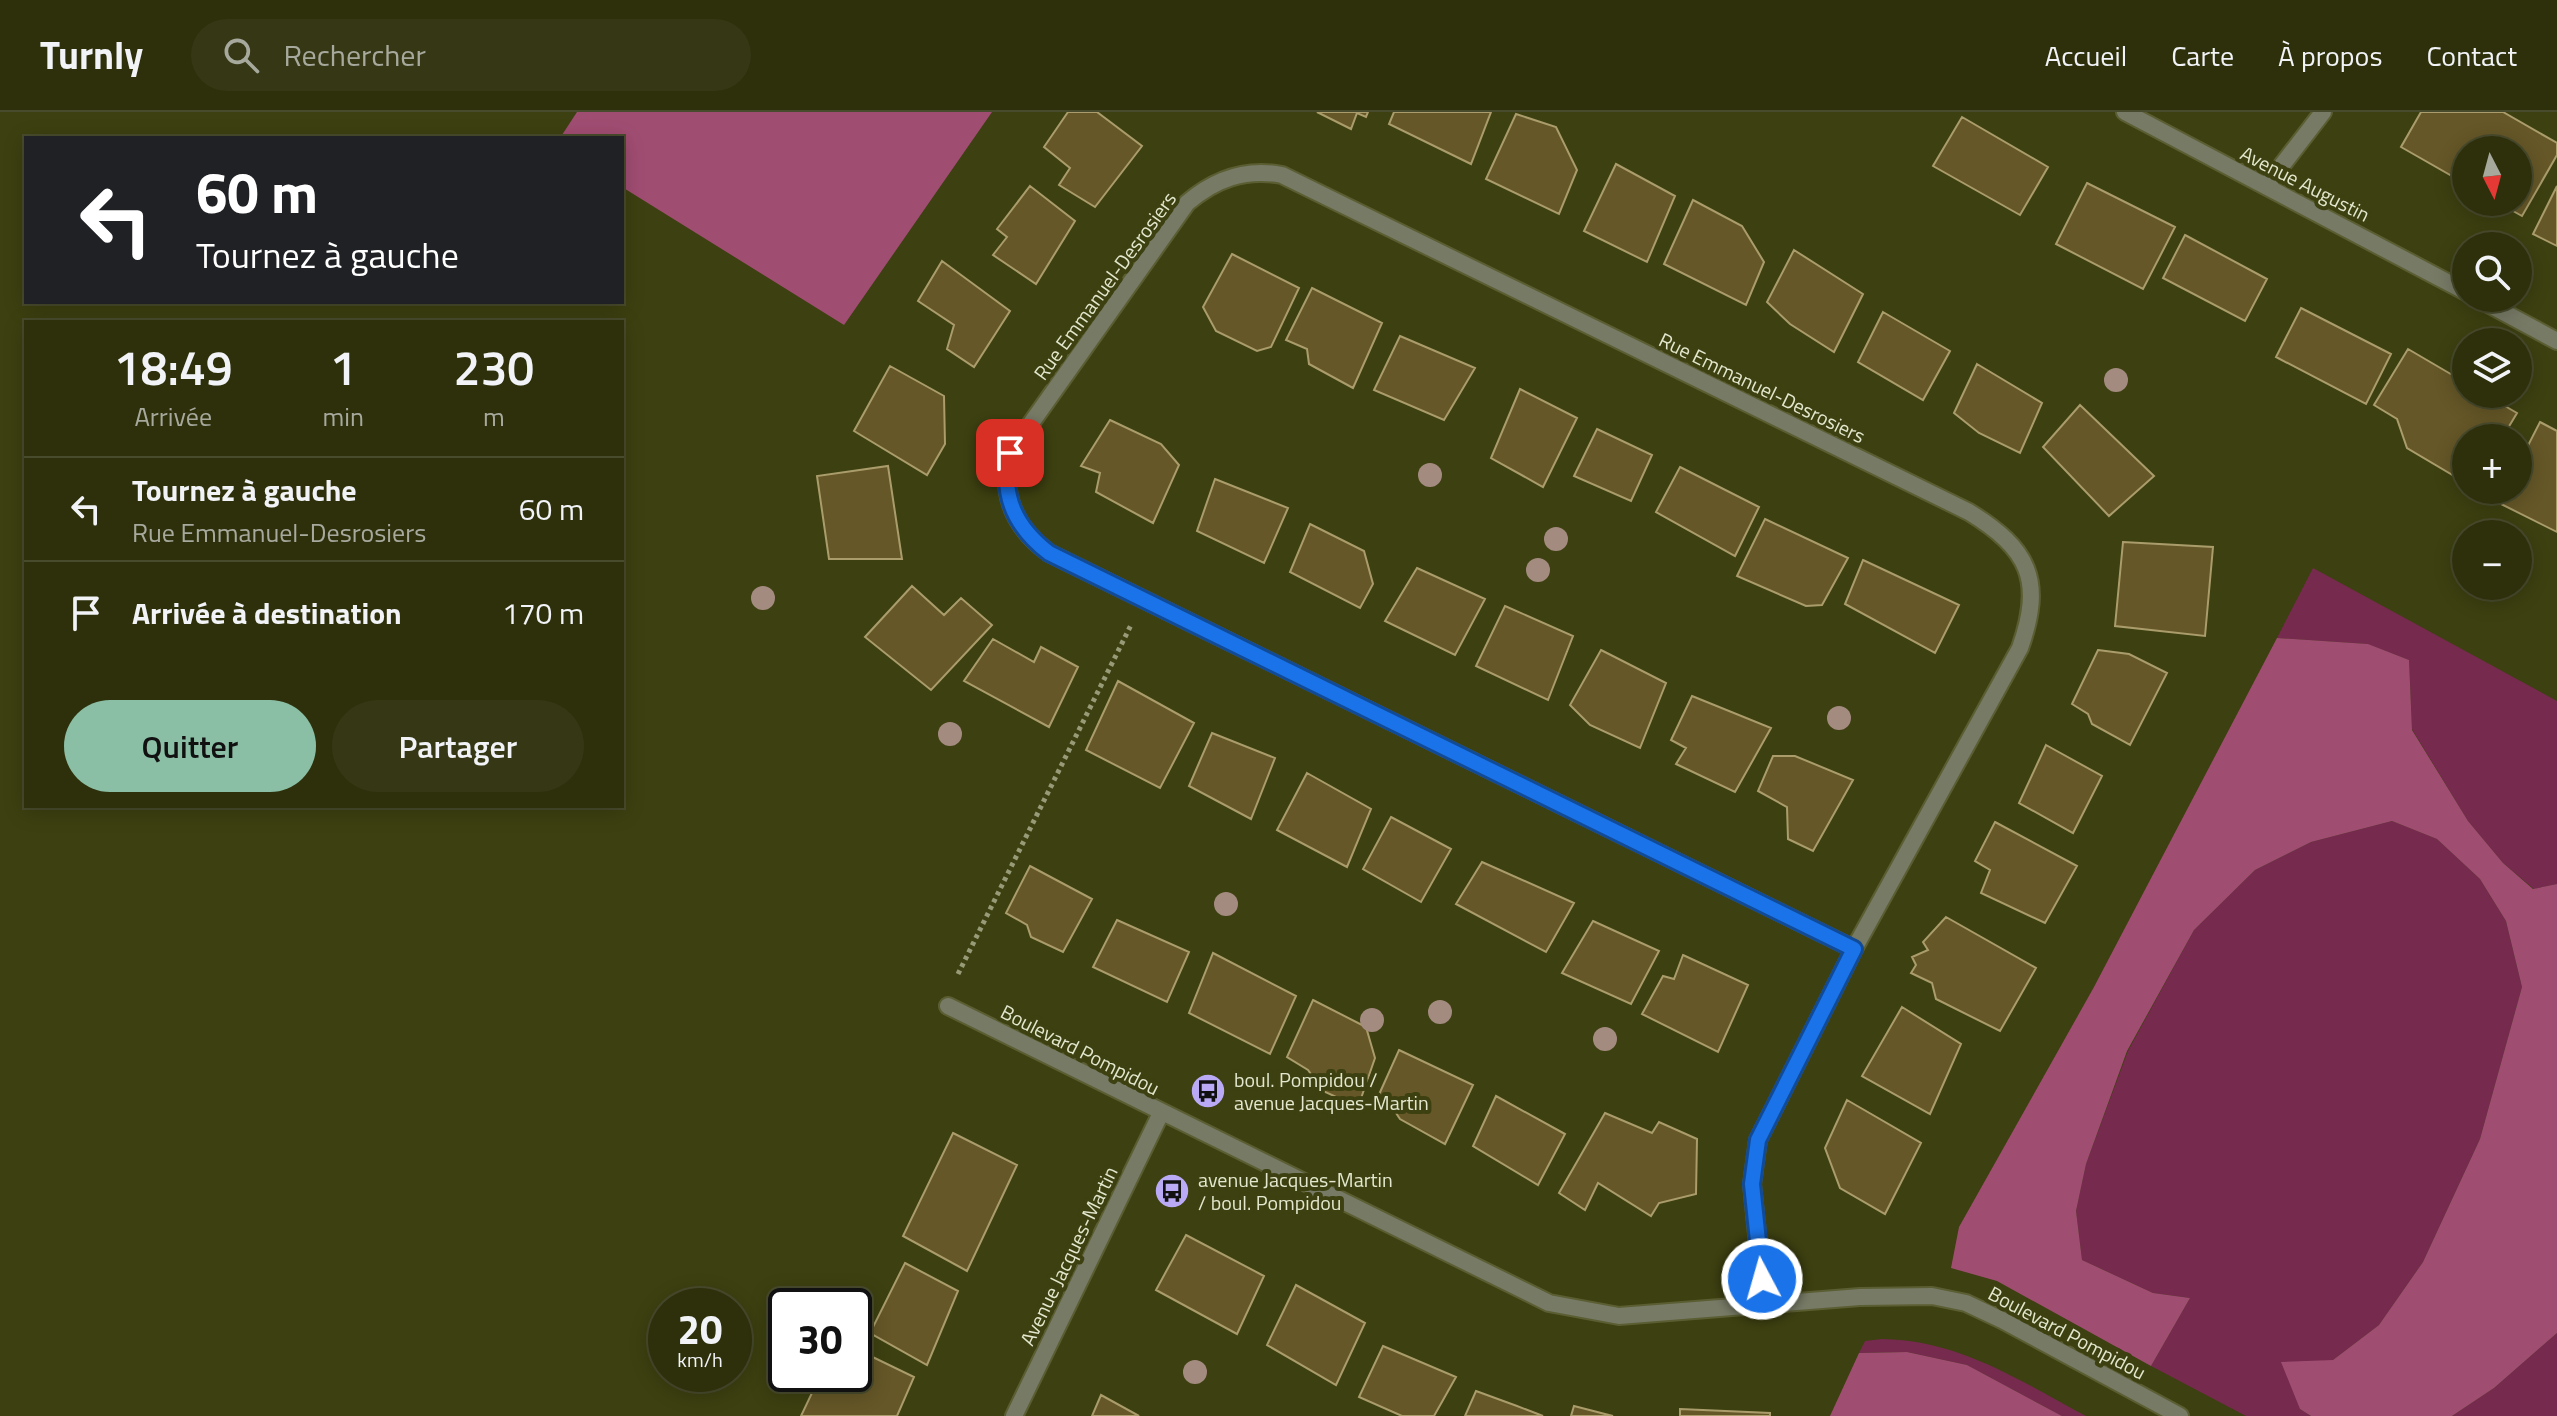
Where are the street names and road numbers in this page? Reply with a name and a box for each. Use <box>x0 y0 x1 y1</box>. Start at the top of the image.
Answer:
street label: Avenue Augustin <box>2235 138 2375 230</box>
street label: Rue Emmanuel-Desrosiers <box>1026 185 1184 386</box>
street label: Rue Emmanuel-Desrosiers <box>1654 324 1871 451</box>
street label: Boulevard Pompidou <box>995 996 1165 1103</box>
street label: Avenue Jacques-Martin <box>1012 1161 1126 1351</box>
street label: Boulevard Pompidou <box>1983 1278 2152 1387</box>

